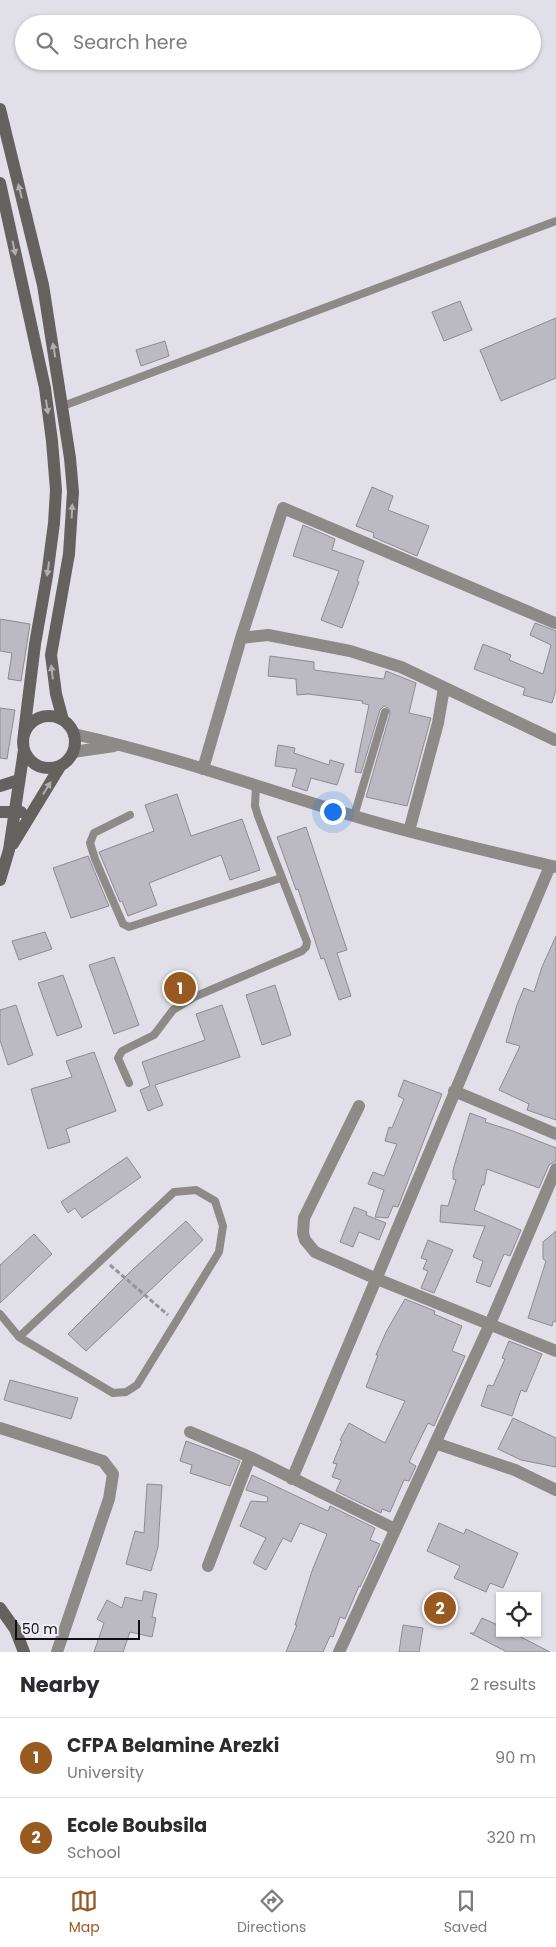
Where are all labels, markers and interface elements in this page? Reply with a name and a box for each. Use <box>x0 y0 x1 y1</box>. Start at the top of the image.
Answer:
search box <box>15 15 541 70</box>
icon: search <box>33 29 61 57</box>
text: Search here <box>73 29 187 56</box>
one-way arrow <box>16 184 24 199</box>
one-way arrow <box>10 241 18 256</box>
one-way arrow <box>49 342 57 358</box>
one-way arrow <box>44 400 52 416</box>
one-way arrow <box>68 503 76 519</box>
one-way arrow <box>44 561 52 577</box>
one-way arrow <box>48 664 56 680</box>
one-way arrow <box>42 782 51 795</box>
your location <box>320 799 346 825</box>
pin: 1 <box>164 969 196 1007</box>
pin: 2 <box>424 1589 456 1627</box>
map controls <box>496 1592 541 1637</box>
button: locate <box>496 1592 541 1637</box>
scale bar <box>15 1617 140 1640</box>
text: 50 m <box>22 1619 58 1639</box>
text: Nearby <box>20 1670 100 1699</box>
text: 2 results <box>470 1673 536 1696</box>
text: CFPA Belamine Arezki <box>67 1732 279 1759</box>
text: 1 <box>33 1746 39 1769</box>
text: 90 m <box>495 1746 536 1769</box>
text: University <box>67 1761 144 1784</box>
text: Ecole Boubsila <box>67 1812 207 1839</box>
text: 2 <box>31 1826 41 1849</box>
text: 320 m <box>487 1826 536 1849</box>
text: School <box>67 1841 121 1864</box>
tab: Map <box>69 1887 100 1938</box>
tab: Directions <box>237 1887 306 1938</box>
tab: Saved <box>444 1887 487 1938</box>

